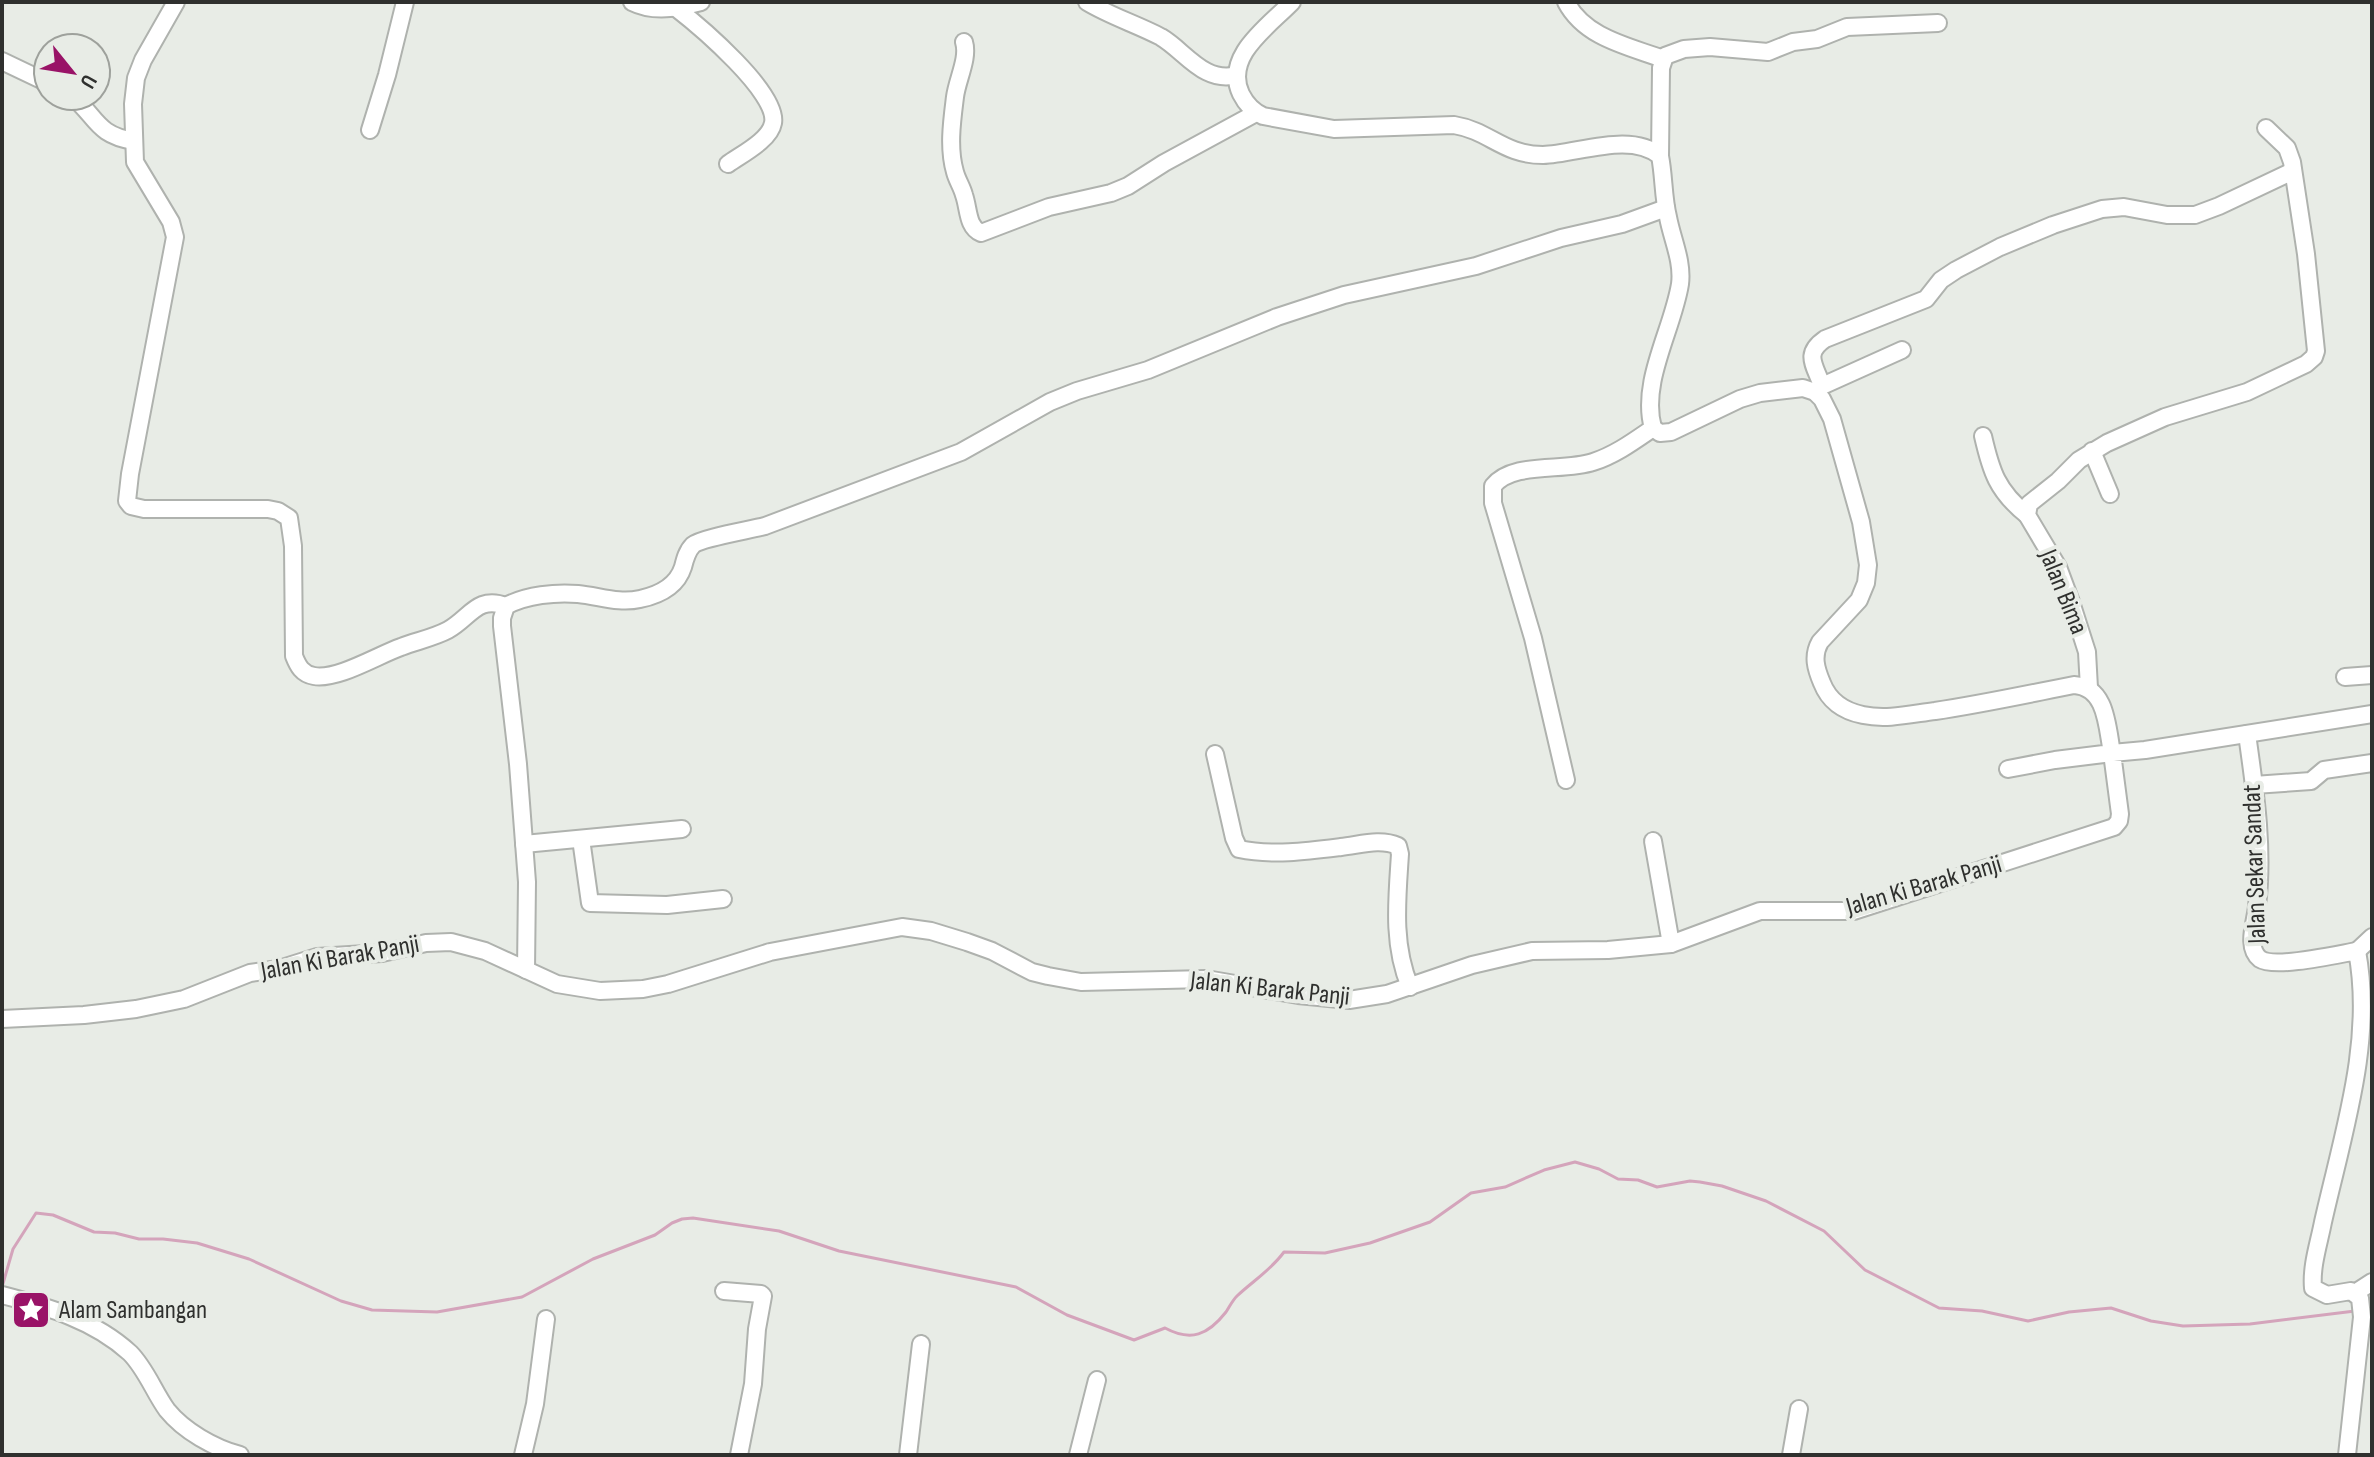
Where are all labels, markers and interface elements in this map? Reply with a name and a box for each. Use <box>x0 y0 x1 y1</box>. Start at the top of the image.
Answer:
north arrow <box>32 32 112 112</box>
text: U <box>73 70 103 93</box>
street label: Jalan Bima <box>2032 544 2094 639</box>
street label: Jalan Sekar Sandat <box>2237 784 2273 945</box>
street label: Jalan Ki Barak Panji <box>1842 849 2005 923</box>
street label: Jalan Ki Barak Panji <box>257 929 422 987</box>
street label: Jalan Ki Barak Panji <box>1188 965 1351 1013</box>
place icon: Alam Sambangan <box>10 1289 52 1331</box>
place label: Alam Sambangan <box>58 1295 207 1326</box>

